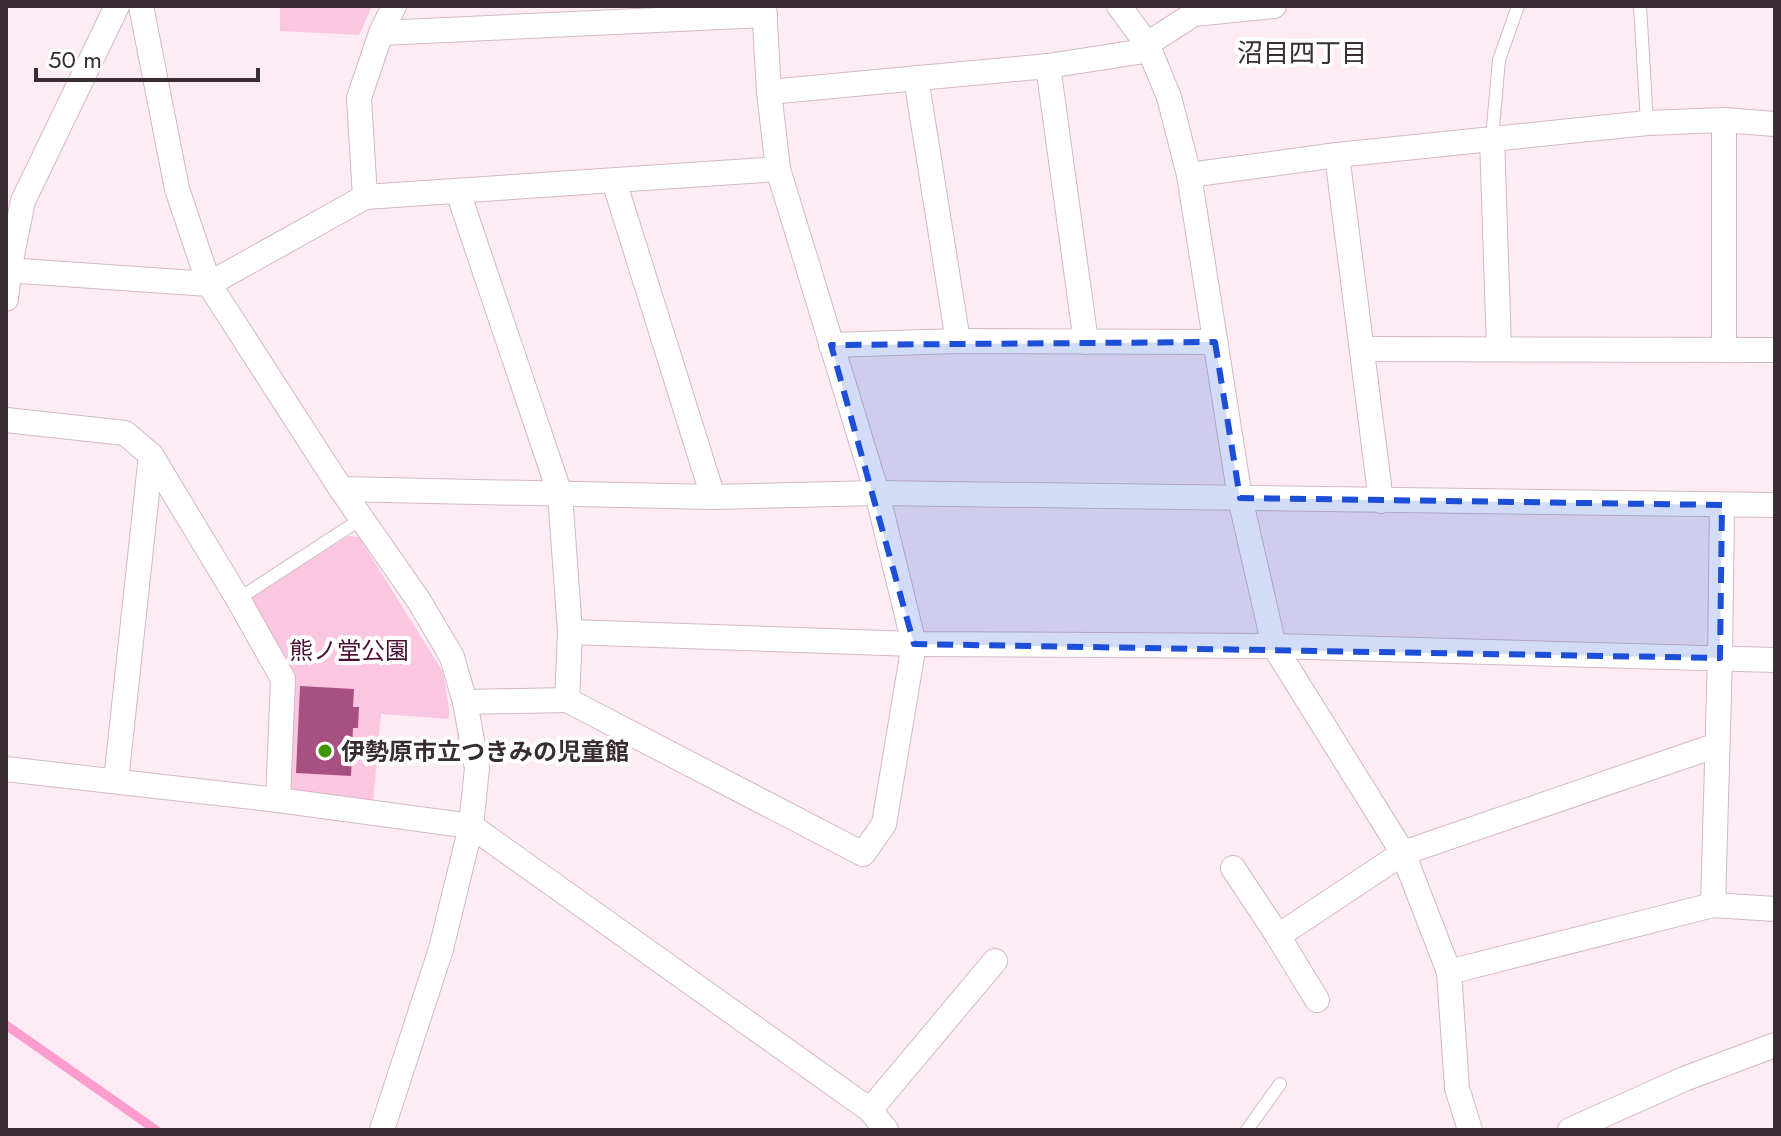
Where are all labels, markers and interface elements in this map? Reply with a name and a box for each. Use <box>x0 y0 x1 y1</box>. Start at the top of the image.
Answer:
scale bar <box>36 32 258 82</box>
district label: 沼目四丁目 <box>1237 34 1367 72</box>
text: 50 m <box>48 42 102 77</box>
park label: 熊ノ堂公園 <box>289 633 409 668</box>
place label: 伊勢原市立つきみの児童館 <box>341 734 629 769</box>
marker: 伊勢原市立つきみの児童館 <box>316 742 334 760</box>

